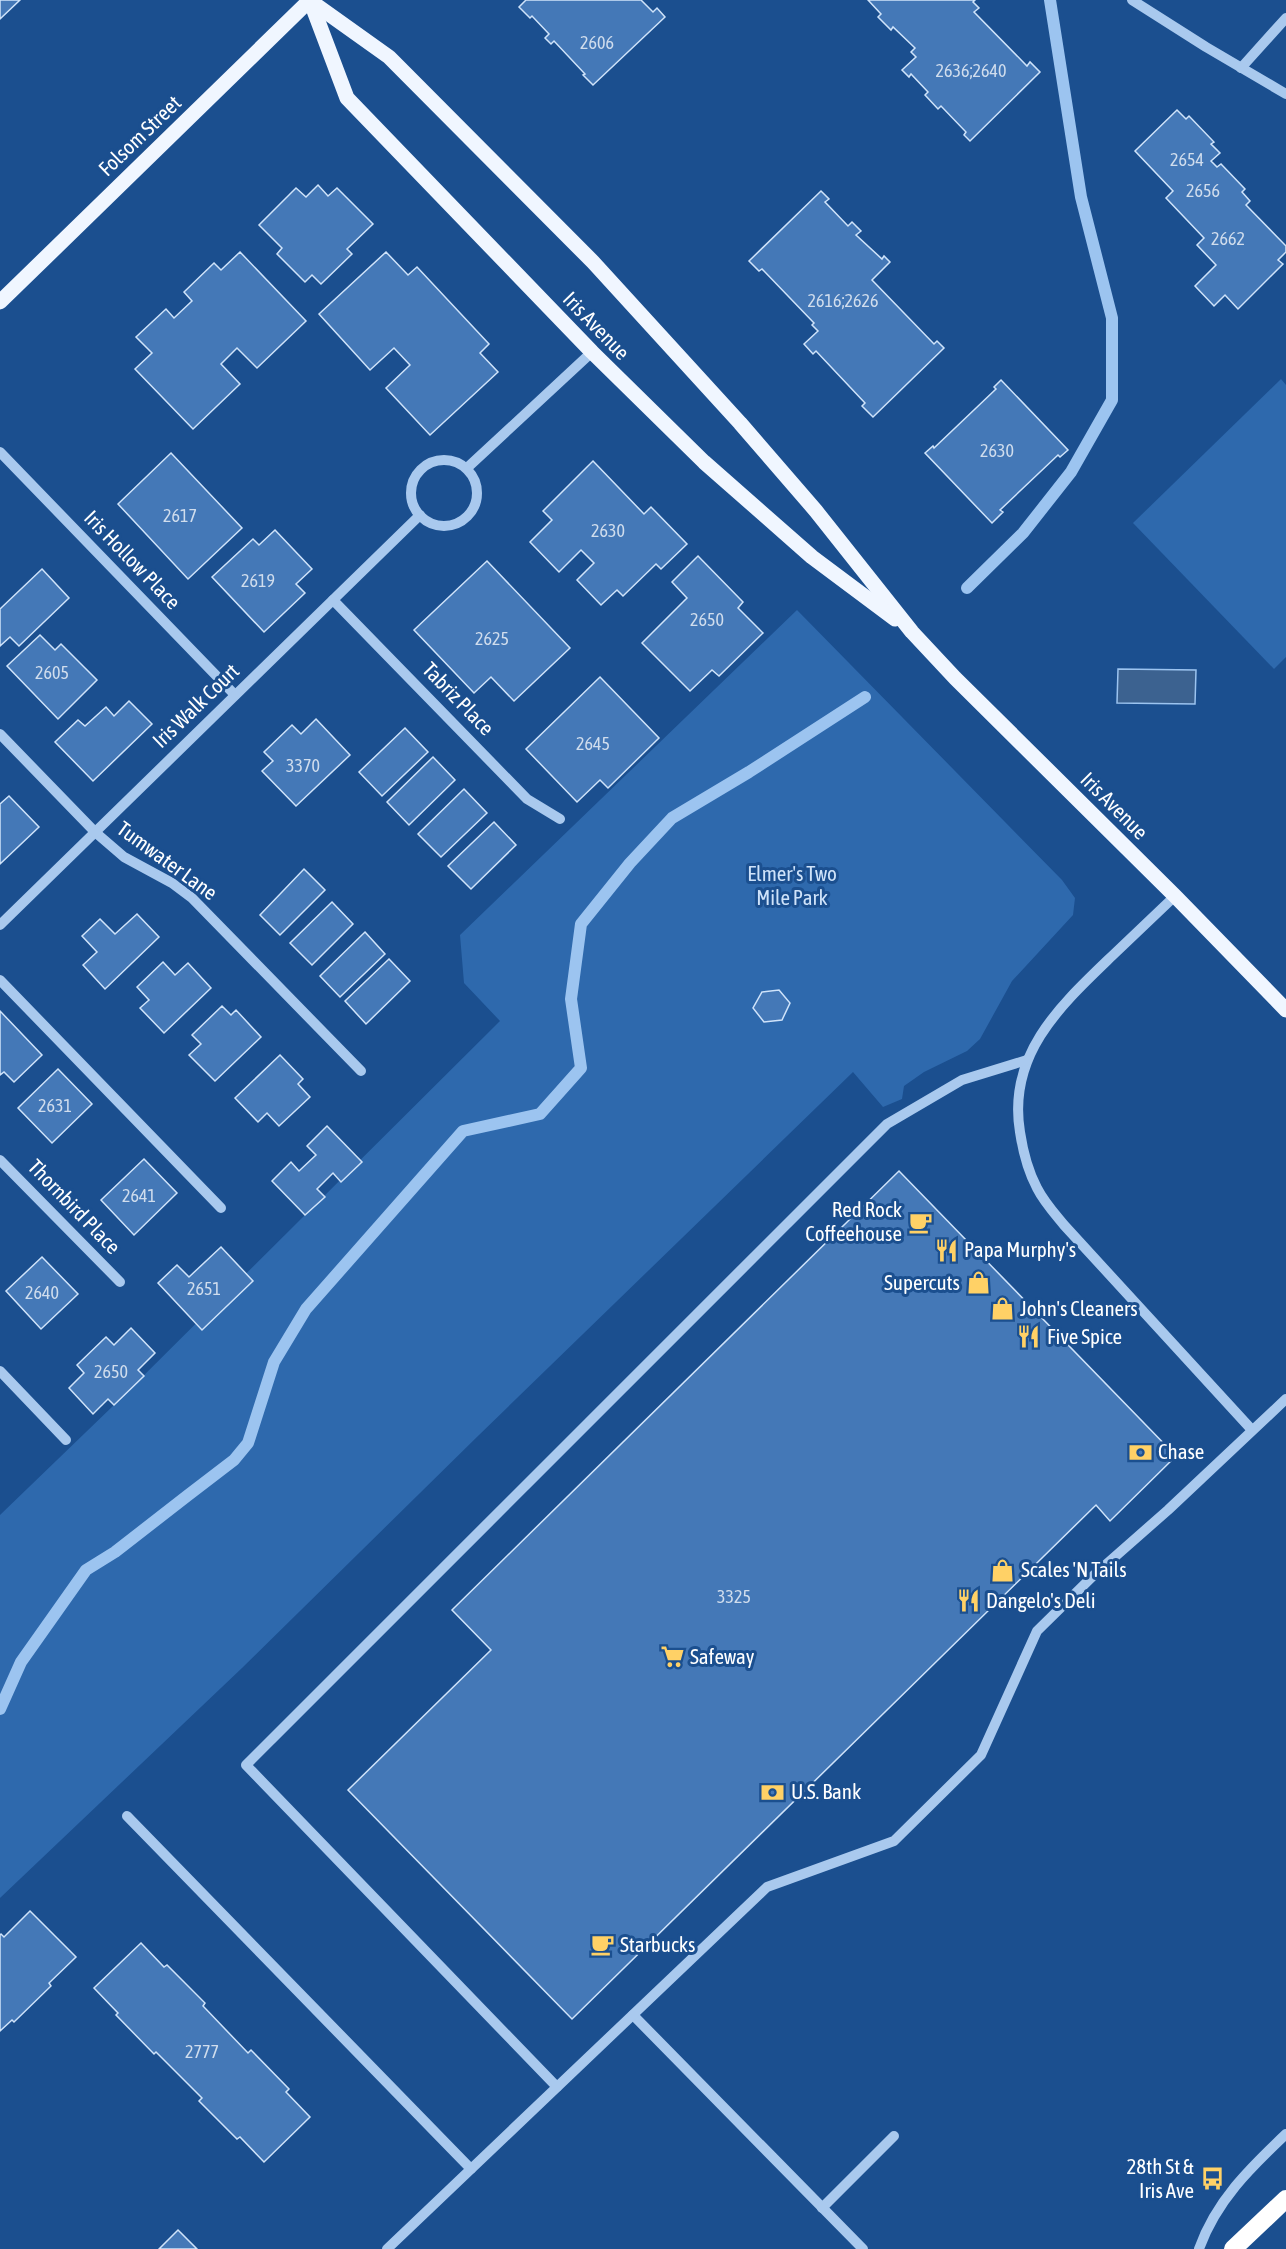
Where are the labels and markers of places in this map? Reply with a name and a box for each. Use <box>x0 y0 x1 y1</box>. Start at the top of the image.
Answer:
place label: Red Rock Coffeehouse <box>805 1197 902 1245</box>
cafe icon: Red Rock Coffeehouse <box>907 1209 933 1235</box>
restaurant icon: Papa Murphy's <box>933 1237 959 1263</box>
place label: Papa Murphy's <box>964 1237 1076 1261</box>
place label: Supercuts <box>884 1270 960 1294</box>
shop icon: Supercuts <box>965 1270 991 1296</box>
shop icon: John's Cleaners <box>989 1296 1015 1322</box>
place label: John's Cleaners <box>1020 1296 1138 1320</box>
restaurant icon: Five Spice <box>1016 1324 1042 1350</box>
place label: Five Spice <box>1047 1324 1122 1348</box>
bank icon: Chase <box>1127 1439 1153 1465</box>
place label: Chase <box>1158 1439 1204 1463</box>
shop icon: Scales 'N Tails <box>990 1557 1016 1583</box>
place label: Scales 'N Tails <box>1021 1557 1127 1581</box>
restaurant icon: Dangelo's Deli <box>955 1588 981 1614</box>
place label: Dangelo's Deli <box>986 1588 1096 1612</box>
supermarket icon: Safeway <box>659 1644 685 1670</box>
place label: Safeway <box>690 1644 755 1668</box>
bank icon: U.S. Bank <box>760 1779 786 1805</box>
place label: U.S. Bank <box>791 1779 861 1803</box>
cafe icon: Starbucks <box>589 1932 615 1958</box>
place label: Starbucks <box>620 1932 695 1956</box>
place label: 28th St & Iris Ave <box>1126 2154 1194 2202</box>
bus stop icon: 28th St & Iris Ave <box>1199 2166 1225 2192</box>

